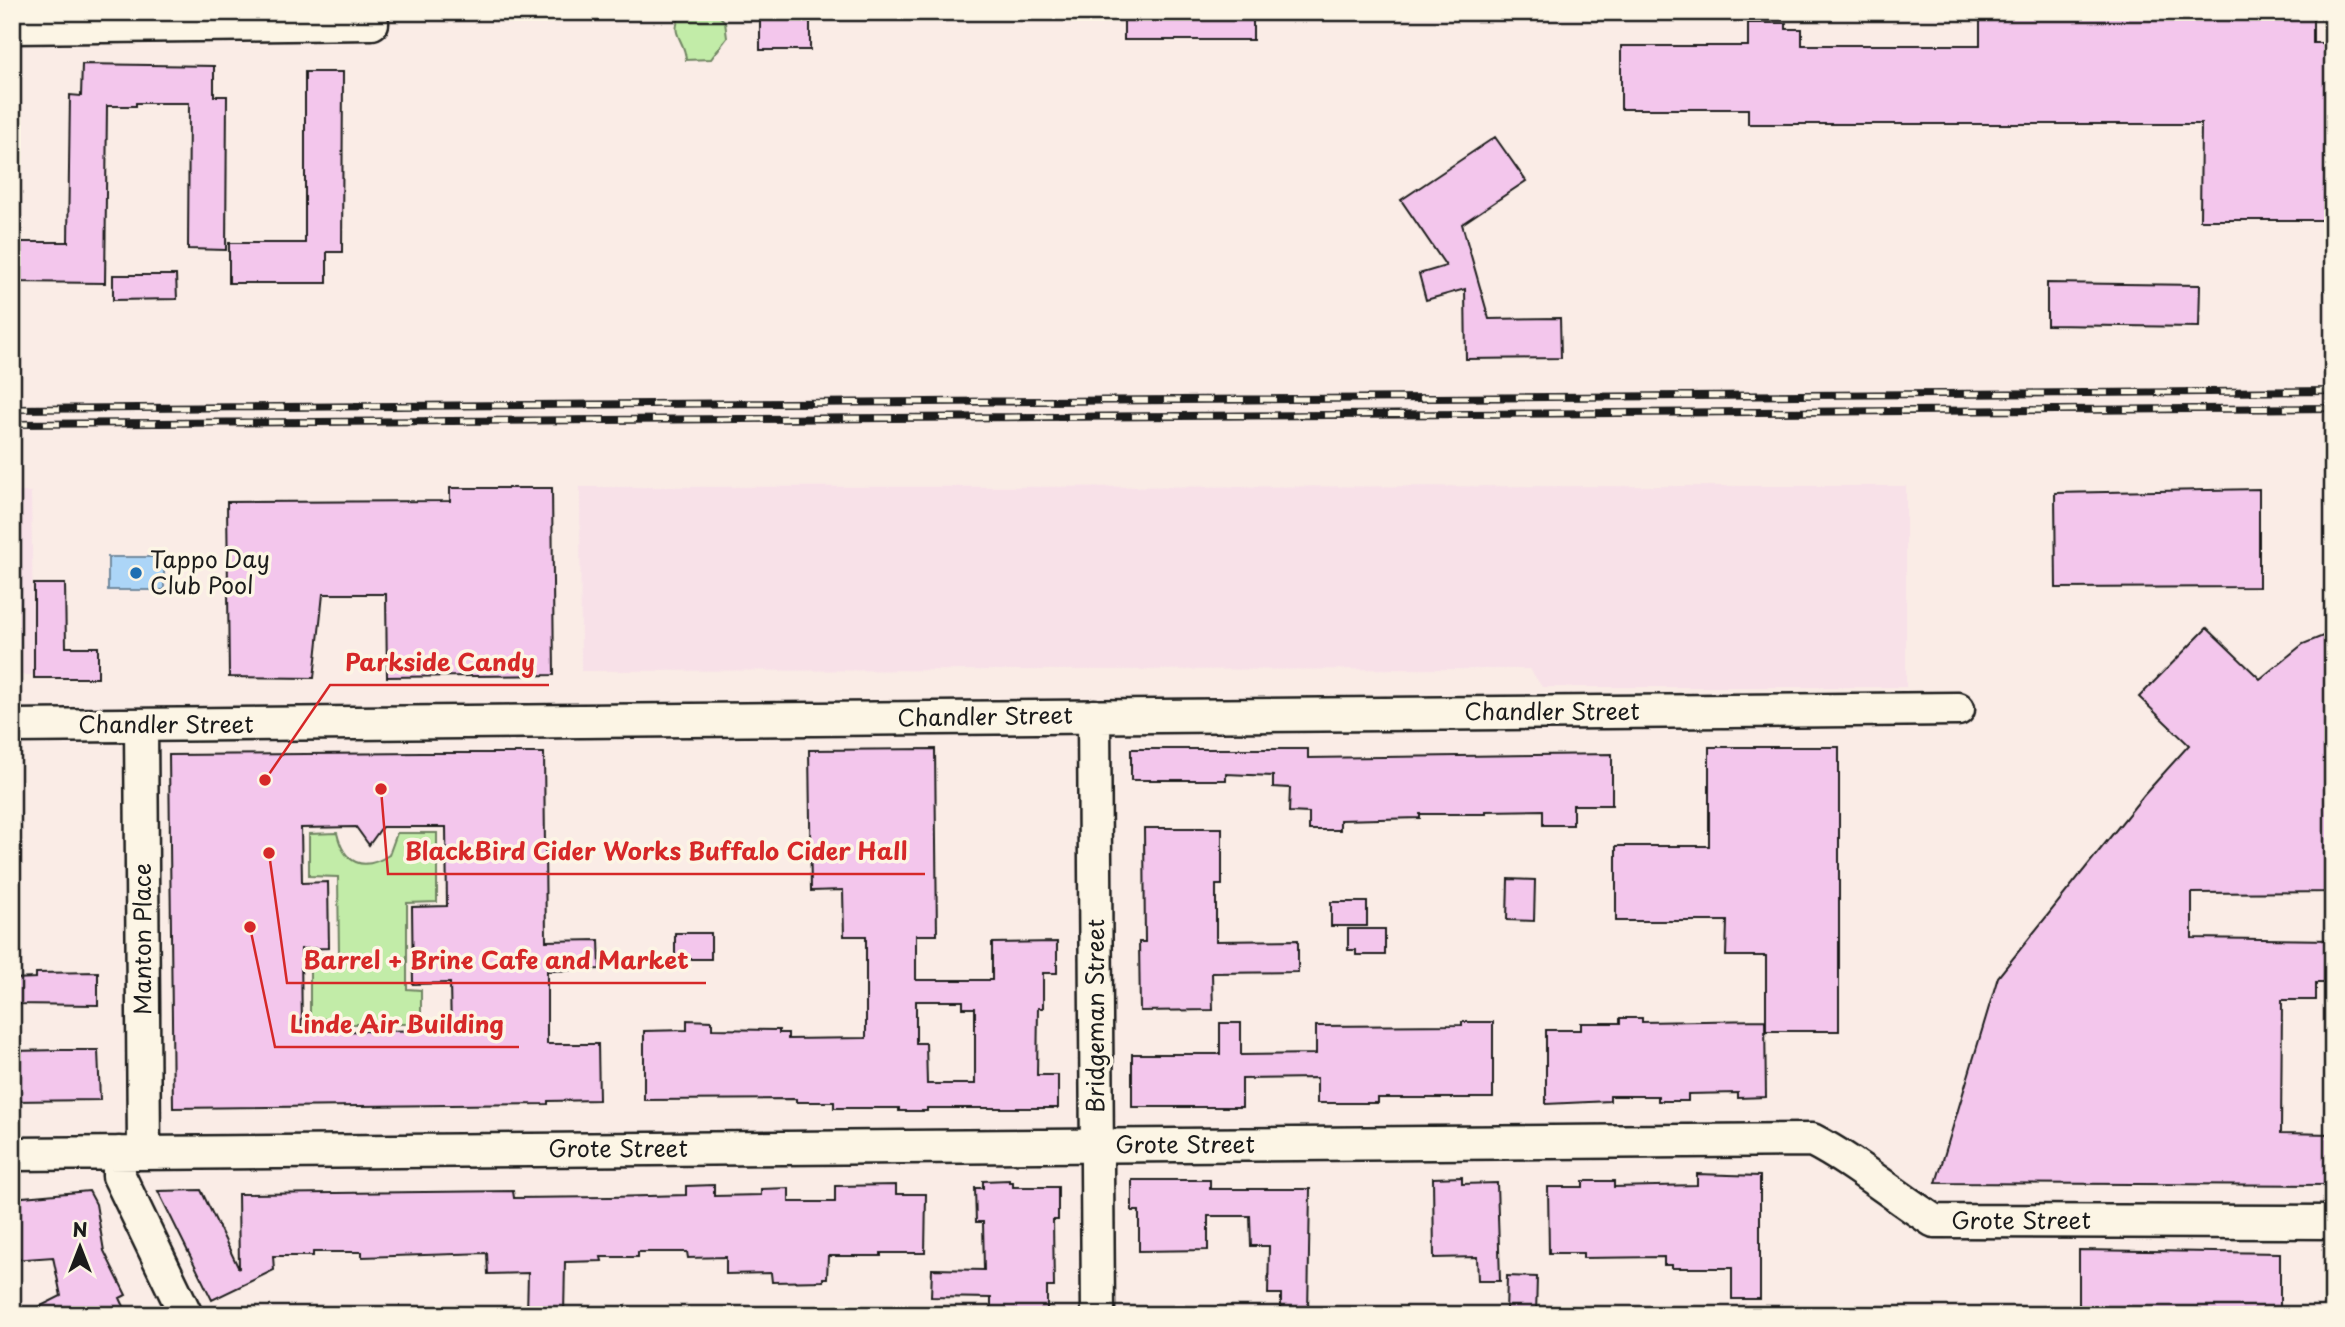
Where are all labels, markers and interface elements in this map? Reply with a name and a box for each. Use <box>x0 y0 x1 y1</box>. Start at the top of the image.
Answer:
place label: Tappo Day Club Pool <box>150 541 270 602</box>
marker: Tappo Day Club Pool <box>128 565 144 581</box>
callout: Parkside Candy <box>330 640 549 685</box>
text: Parkside Candy <box>345 643 535 679</box>
street label: Chandler Street <box>1464 693 1640 728</box>
street label: Chandler Street <box>897 696 1073 735</box>
street label: Chandler Street <box>78 706 254 741</box>
callout: BlackBird Cider Works Buffalo Cider Hall <box>388 829 925 874</box>
text: BlackBird Cider Works Buffalo Cider Hall <box>405 832 907 868</box>
street label: Manton Place <box>124 863 159 1015</box>
street label: Bridgeman Street <box>1077 919 1112 1113</box>
callout: Barrel + Brine Cafe and Market <box>287 938 706 983</box>
text: Barrel + Brine Cafe and Market <box>303 941 689 977</box>
callout: Linde Air Building <box>275 1002 519 1047</box>
text: Linde Air Building <box>290 1005 504 1041</box>
street label: Grote Street <box>1115 1126 1255 1161</box>
street label: Grote Street <box>548 1130 688 1165</box>
street label: Grote Street <box>1951 1202 2091 1237</box>
north arrow <box>46 1212 116 1282</box>
text: N <box>72 1215 88 1243</box>

